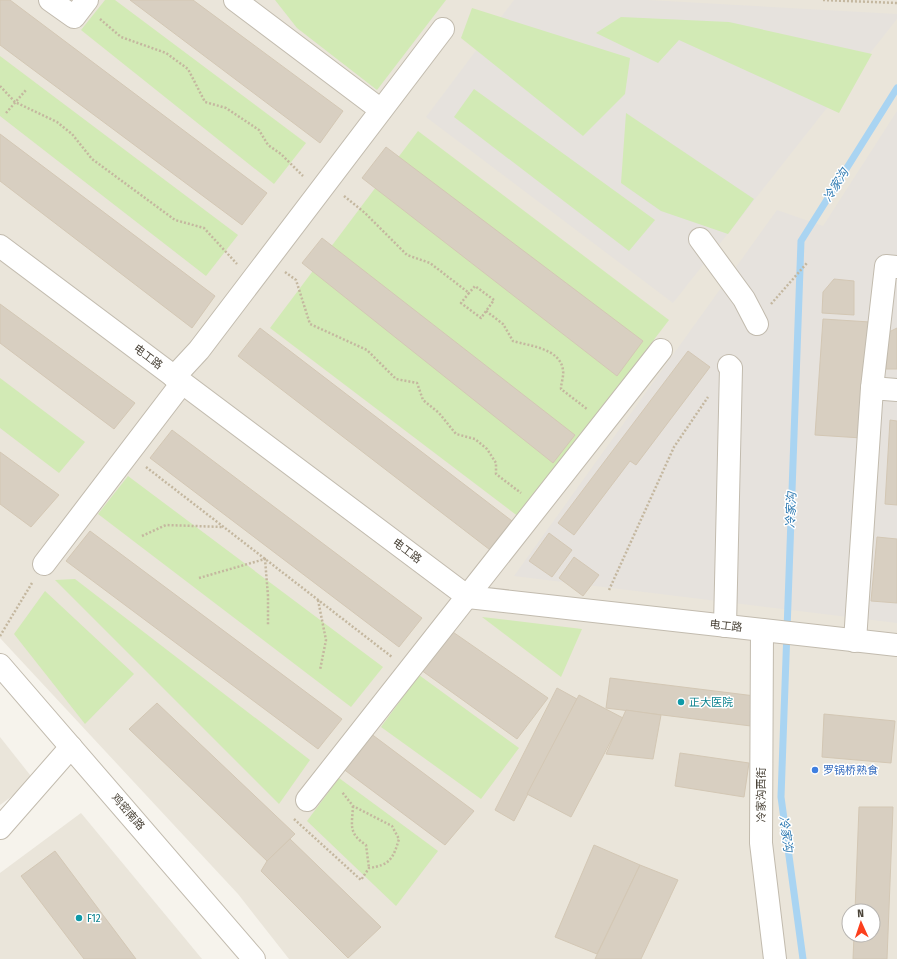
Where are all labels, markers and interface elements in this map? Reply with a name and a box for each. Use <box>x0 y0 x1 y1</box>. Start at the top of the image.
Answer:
water label: 冷家沟 <box>821 164 853 204</box>
street label: 电工路 <box>131 342 165 372</box>
water label: 冷家沟 <box>783 490 799 528</box>
street label: 电工路 <box>390 536 424 566</box>
street label: 电工路 <box>709 618 743 634</box>
place label: 正大医院 <box>689 696 733 709</box>
marker: 正大医院 <box>676 697 686 707</box>
place label: 罗锅桥熟食 <box>823 764 878 777</box>
marker: 罗锅桥熟食 <box>810 765 820 775</box>
street label: 冷家沟西街 <box>755 768 768 823</box>
street label: 鸡密南路 <box>109 791 147 833</box>
water label: 冷家沟 <box>777 815 796 855</box>
north arrow <box>841 903 881 943</box>
text: N <box>857 907 864 920</box>
place label: F12 <box>87 912 101 925</box>
marker: F12 <box>74 913 84 923</box>

